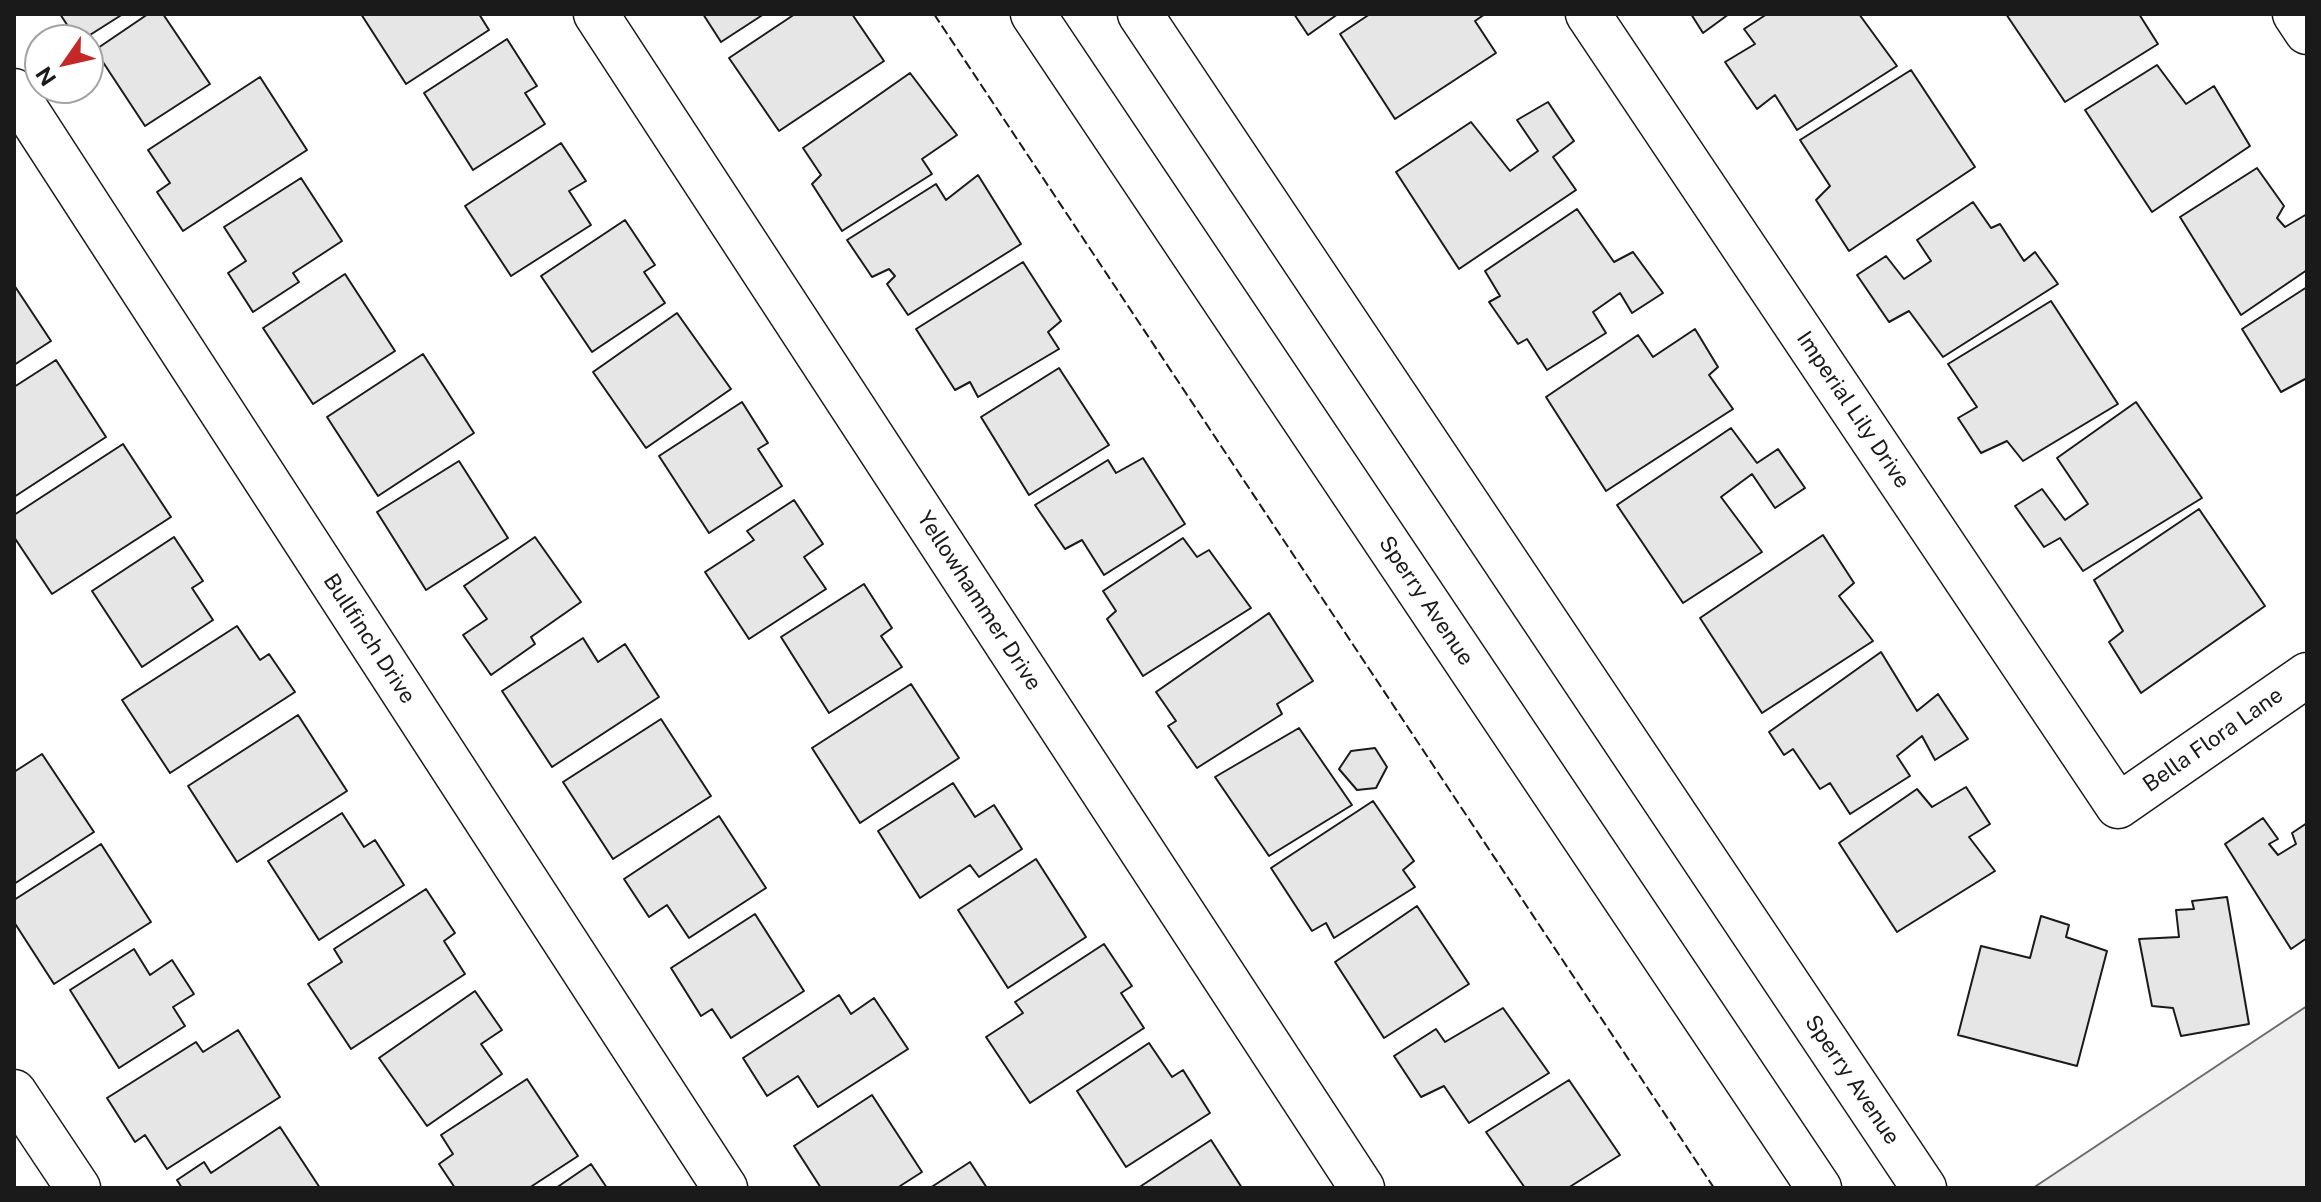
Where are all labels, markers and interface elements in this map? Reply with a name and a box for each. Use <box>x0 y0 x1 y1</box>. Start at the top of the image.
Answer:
north arrow <box>24 24 104 104</box>
text: N <box>30 62 61 91</box>
street label: Imperial Lily Drive <box>1791 327 1915 493</box>
street label: Yellowhammer Drive <box>911 506 1047 696</box>
street label: Sperry Avenue <box>1373 531 1479 671</box>
street label: Bullfinch Drive <box>317 569 421 709</box>
street label: Bella Flora Lane <box>2138 682 2288 798</box>
street label: Sperry Avenue <box>1799 1010 1905 1150</box>

